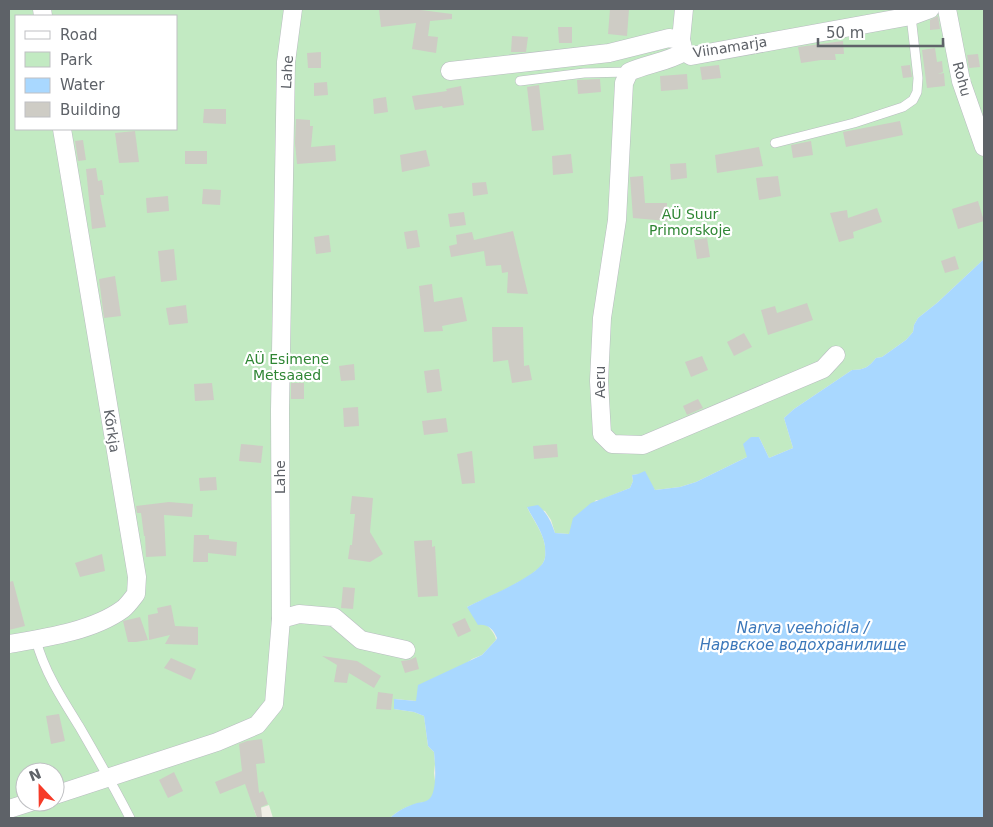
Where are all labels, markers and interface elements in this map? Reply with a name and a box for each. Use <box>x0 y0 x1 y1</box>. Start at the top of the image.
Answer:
legend <box>15 15 178 130</box>
scale bar <box>818 15 943 47</box>
text: 50 m <box>826 24 864 42</box>
text: Road <box>60 26 98 44</box>
street label: Viinamarja <box>692 33 768 61</box>
text: Park <box>60 51 93 69</box>
street label: Lahe <box>278 55 296 89</box>
street label: Rohu <box>950 60 974 98</box>
text: Water <box>60 76 105 94</box>
text: Building <box>60 101 121 119</box>
park label: AÜ Suur Primorskoje <box>649 205 731 238</box>
park label: AÜ Esimene Metsaaed <box>245 350 329 383</box>
street label: Aeru <box>592 366 608 398</box>
street label: Kõrkja <box>101 408 123 454</box>
street label: Lahe <box>272 460 288 494</box>
water label: Narva veehoidla / Нарвское водохранилище <box>700 619 906 654</box>
north arrow <box>15 762 65 812</box>
text: N <box>27 765 44 785</box>

